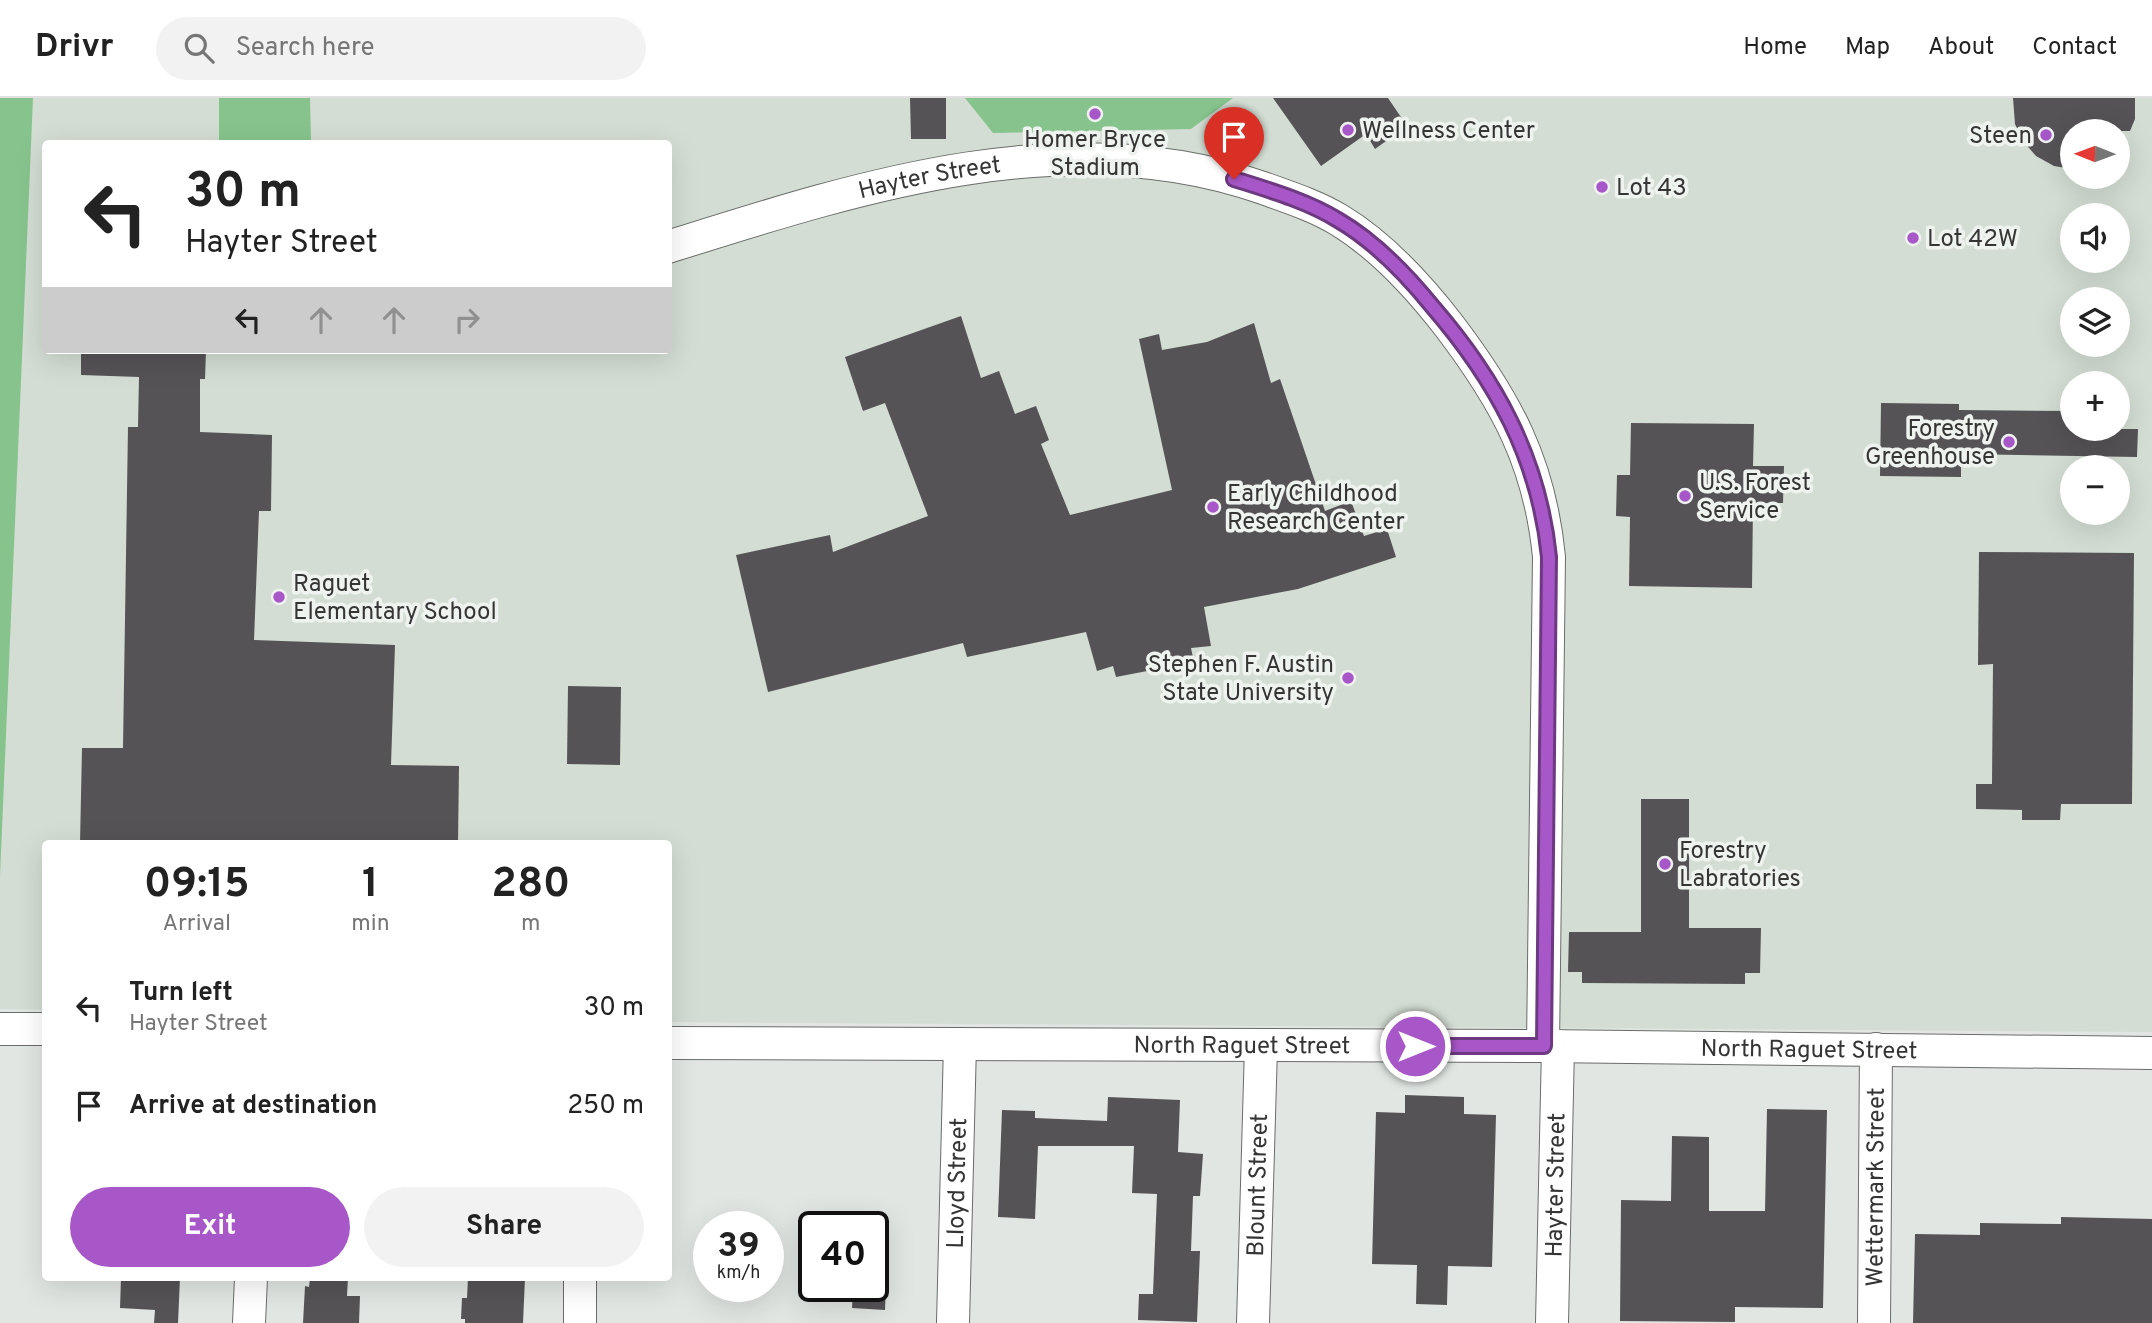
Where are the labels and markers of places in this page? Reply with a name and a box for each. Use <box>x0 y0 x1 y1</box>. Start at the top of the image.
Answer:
marker: Homer Bryce Stadium <box>1087 106 1103 122</box>
pin <box>1204 107 1264 179</box>
place label: Wellness Center <box>1362 117 1535 147</box>
marker: Wellness Center <box>1340 122 1356 138</box>
place label: Steen <box>1969 122 2032 152</box>
place label: Homer Bryce Stadium <box>1024 126 1166 184</box>
marker: Steen <box>2038 127 2054 143</box>
place label: Lot 43 <box>1616 174 1687 204</box>
marker: Lot 43 <box>1594 179 1610 195</box>
place label: Lot 42W <box>1927 225 2018 255</box>
marker: Lot 42W <box>1905 230 1921 246</box>
place label: Forestry Greenhouse <box>1865 415 1995 473</box>
marker: Forestry Greenhouse <box>2001 434 2017 450</box>
place label: U.S. Forest Service <box>1699 469 1811 527</box>
place label: Early Childhood Research Center <box>1227 480 1405 538</box>
marker: U.S. Forest Service <box>1677 488 1693 504</box>
marker: Early Childhood Research Center <box>1205 499 1221 515</box>
place label: Raguet Elementary School <box>293 570 497 628</box>
marker: Raguet Elementary School <box>271 589 287 605</box>
place label: Stephen F. Austin State University <box>1148 651 1334 709</box>
marker: Stephen F. Austin State University <box>1340 670 1356 686</box>
place label: Forestry Labratories <box>1679 837 1801 895</box>
marker: Forestry Labratories <box>1657 856 1673 872</box>

